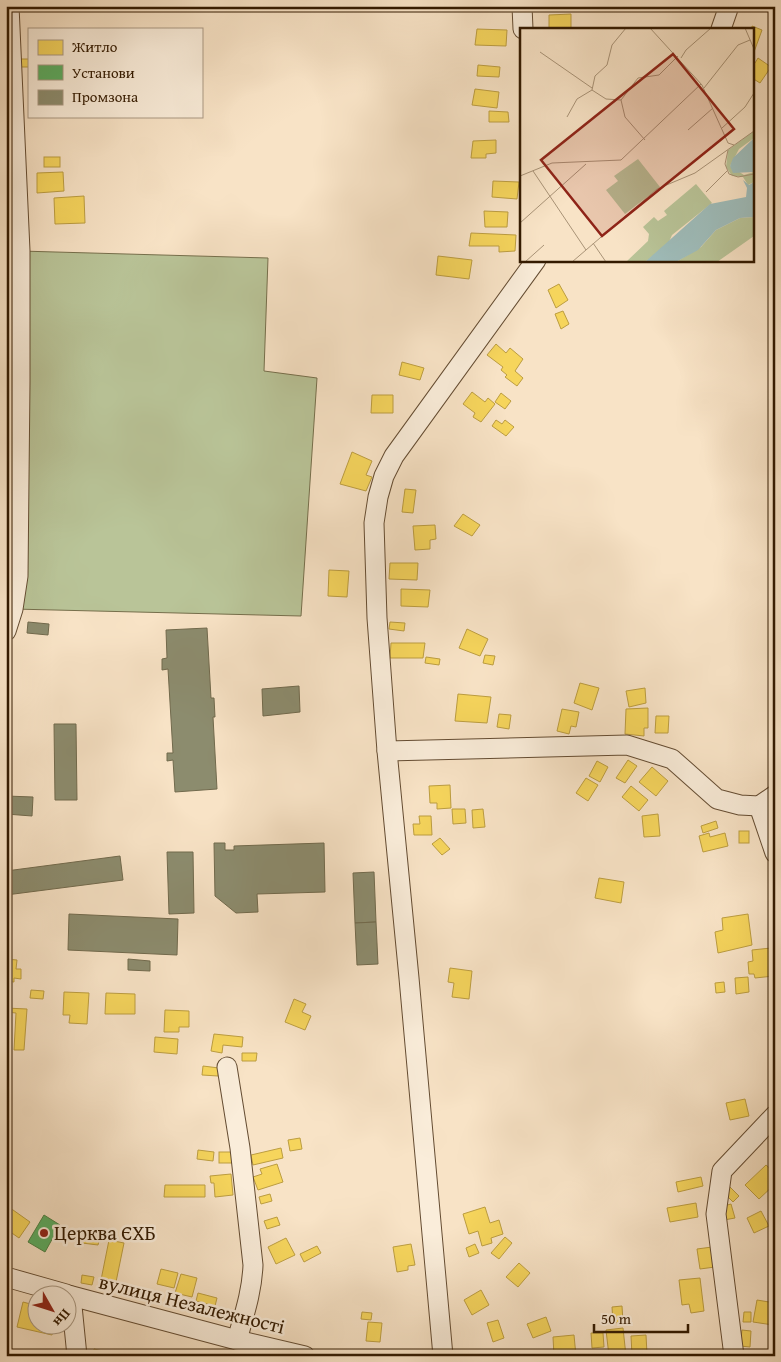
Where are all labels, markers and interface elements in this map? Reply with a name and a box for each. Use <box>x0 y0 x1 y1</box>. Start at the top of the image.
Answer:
legend <box>28 28 202 118</box>
inset map <box>520 28 754 261</box>
text: Житло <box>71 36 118 57</box>
text: Установи <box>72 62 135 83</box>
text: Промзона <box>72 86 139 107</box>
place label: Церква ЄХБ <box>54 1218 156 1247</box>
marker: Церква ЄХБ <box>38 1227 50 1239</box>
street label: вулиця Незалежності <box>96 1266 288 1341</box>
north arrow <box>28 1284 78 1334</box>
scale bar <box>594 1302 687 1334</box>
text: Пн <box>48 1305 76 1332</box>
text: 50 m <box>601 1308 632 1329</box>

